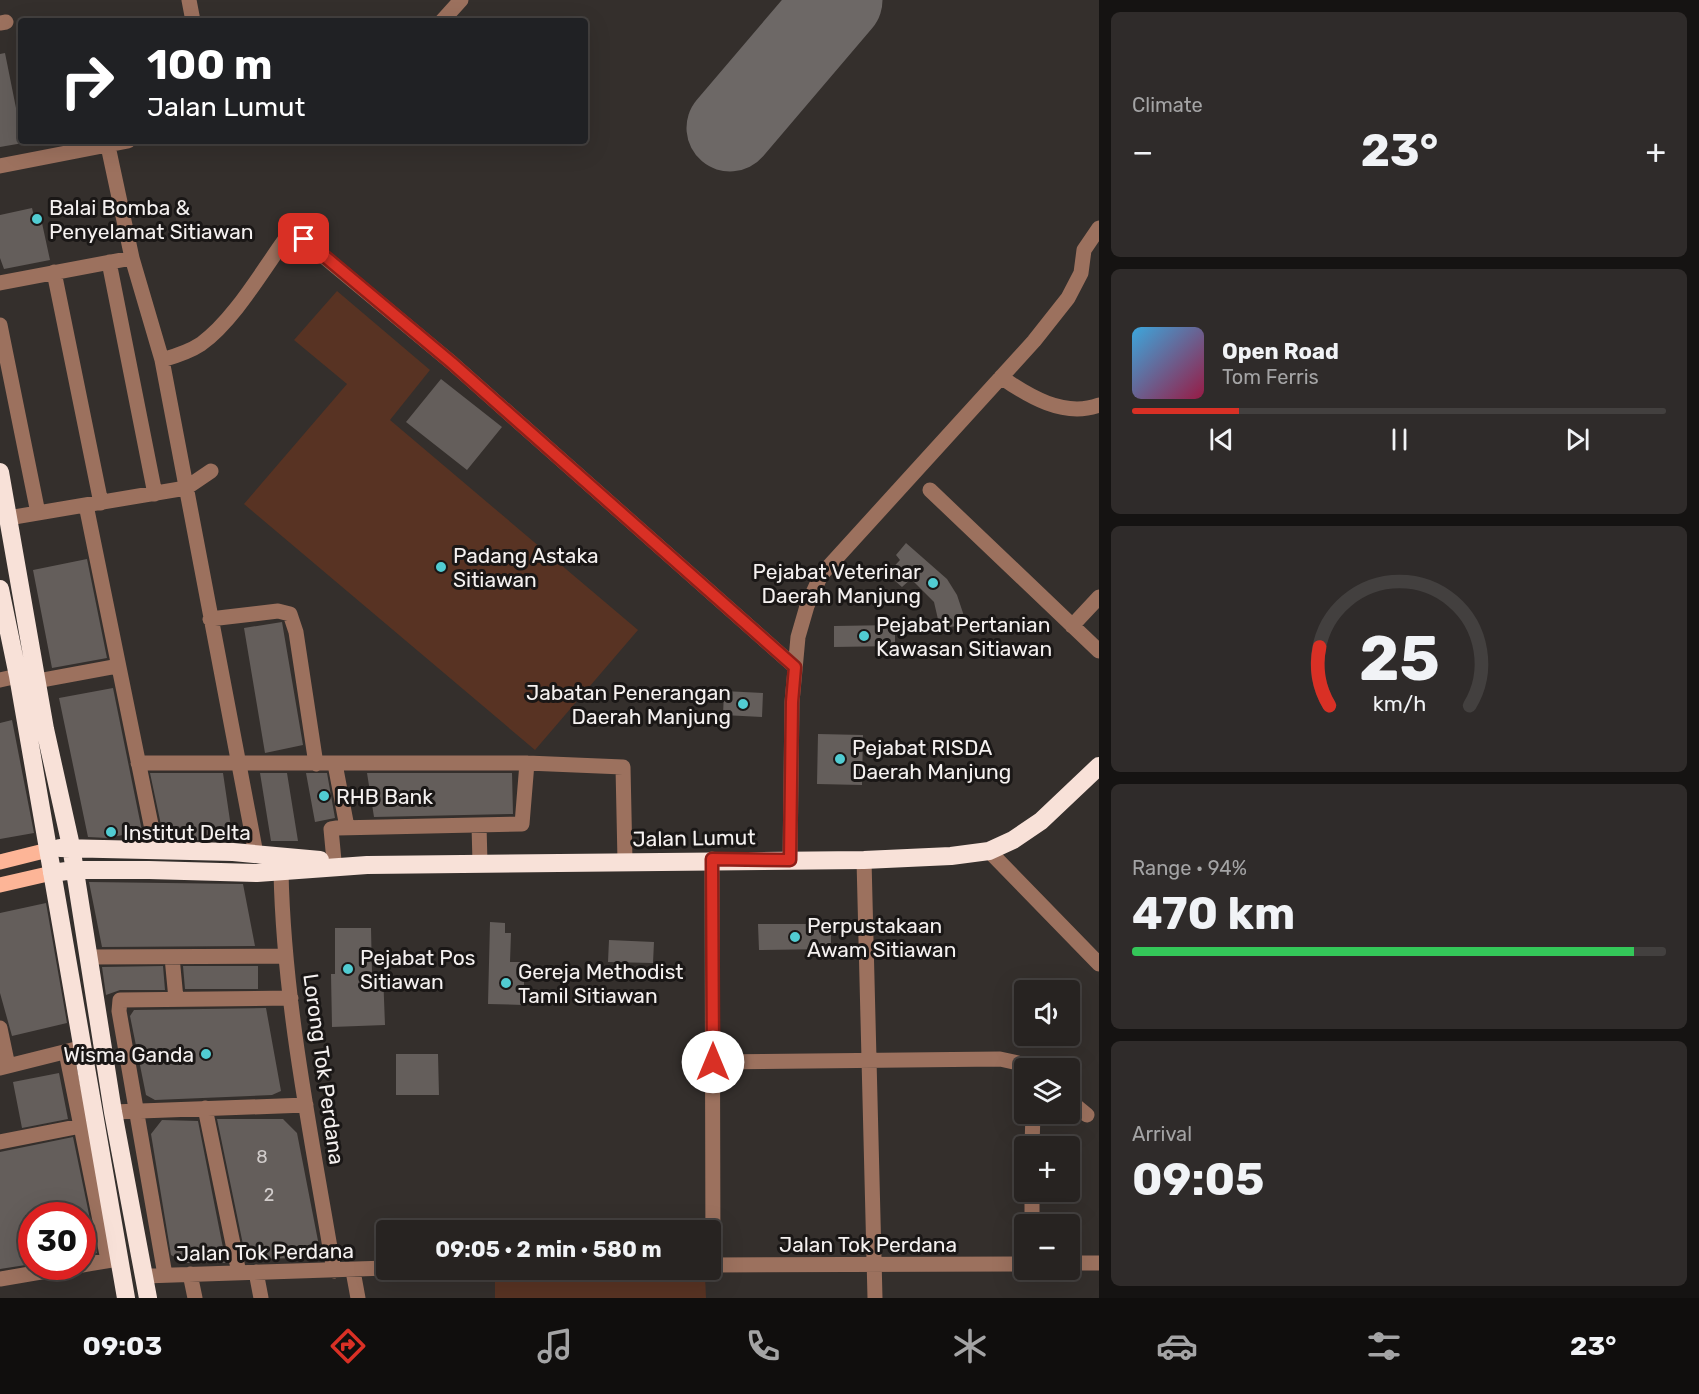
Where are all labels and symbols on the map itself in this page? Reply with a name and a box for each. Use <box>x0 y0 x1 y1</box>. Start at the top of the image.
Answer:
place label: Balai Bomba & Penyelamat Sitiawan <box>49 195 254 244</box>
marker: Balai Bomba & Penyelamat Sitiawan <box>30 212 44 226</box>
pin <box>278 213 329 264</box>
place label: Padang Astaka Sitiawan <box>453 543 599 592</box>
place label: Pejabat Veterinar Daerah Manjung <box>753 559 921 608</box>
marker: Padang Astaka Sitiawan <box>434 560 448 574</box>
marker: Pejabat Veterinar Daerah Manjung <box>926 576 940 590</box>
place label: Pejabat Pertanian Kawasan Sitiawan <box>876 612 1052 661</box>
marker: Pejabat Pertanian Kawasan Sitiawan <box>857 629 871 643</box>
place label: Jabatan Penerangan Daerah Manjung <box>526 680 731 729</box>
marker: Jabatan Penerangan Daerah Manjung <box>736 697 750 711</box>
place label: Pejabat RISDA Daerah Manjung <box>852 735 1011 784</box>
marker: Pejabat RISDA Daerah Manjung <box>833 752 847 766</box>
place label: RHB Bank <box>336 784 433 809</box>
marker: RHB Bank <box>317 789 331 803</box>
place label: Institut Delta <box>123 820 251 845</box>
street label: Jalan Lumut <box>632 824 756 852</box>
marker: Institut Delta <box>104 825 118 839</box>
place label: Perpustakaan Awam Sitiawan <box>807 913 956 962</box>
marker: Perpustakaan Awam Sitiawan <box>788 930 802 944</box>
place label: Pejabat Pos Sitiawan <box>360 945 475 994</box>
place label: Gereja Methodist Tamil Sitiawan <box>518 959 684 1008</box>
marker: Pejabat Pos Sitiawan <box>341 962 355 976</box>
street label: Lorong Tok Perdana <box>298 972 350 1166</box>
marker: Gereja Methodist Tamil Sitiawan <box>499 976 513 990</box>
position arrow <box>681 1030 745 1094</box>
place label: Wisma Ganda <box>63 1042 194 1067</box>
marker: Wisma Ganda <box>199 1047 213 1061</box>
house number: 8 <box>256 1146 268 1168</box>
house number: 2 <box>264 1184 274 1206</box>
speed limit sign: 30 <box>18 1202 96 1280</box>
street label: Jalan Tok Perdana <box>779 1232 957 1257</box>
street label: Jalan Tok Perdana <box>176 1238 354 1266</box>

